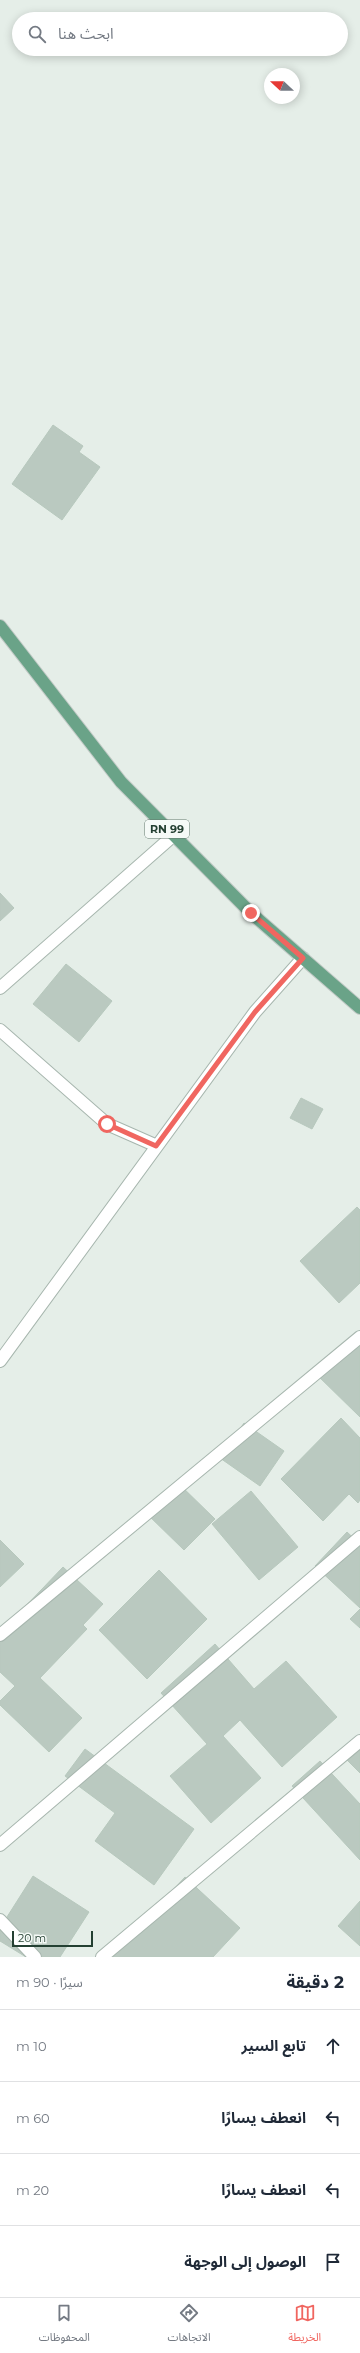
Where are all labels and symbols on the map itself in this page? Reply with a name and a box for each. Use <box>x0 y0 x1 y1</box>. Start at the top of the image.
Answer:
north arrow <box>264 68 300 104</box>
road number: RN 99 <box>145 820 189 838</box>
route end <box>242 904 260 922</box>
route start <box>98 1115 116 1133</box>
scale bar <box>12 1929 93 1948</box>

